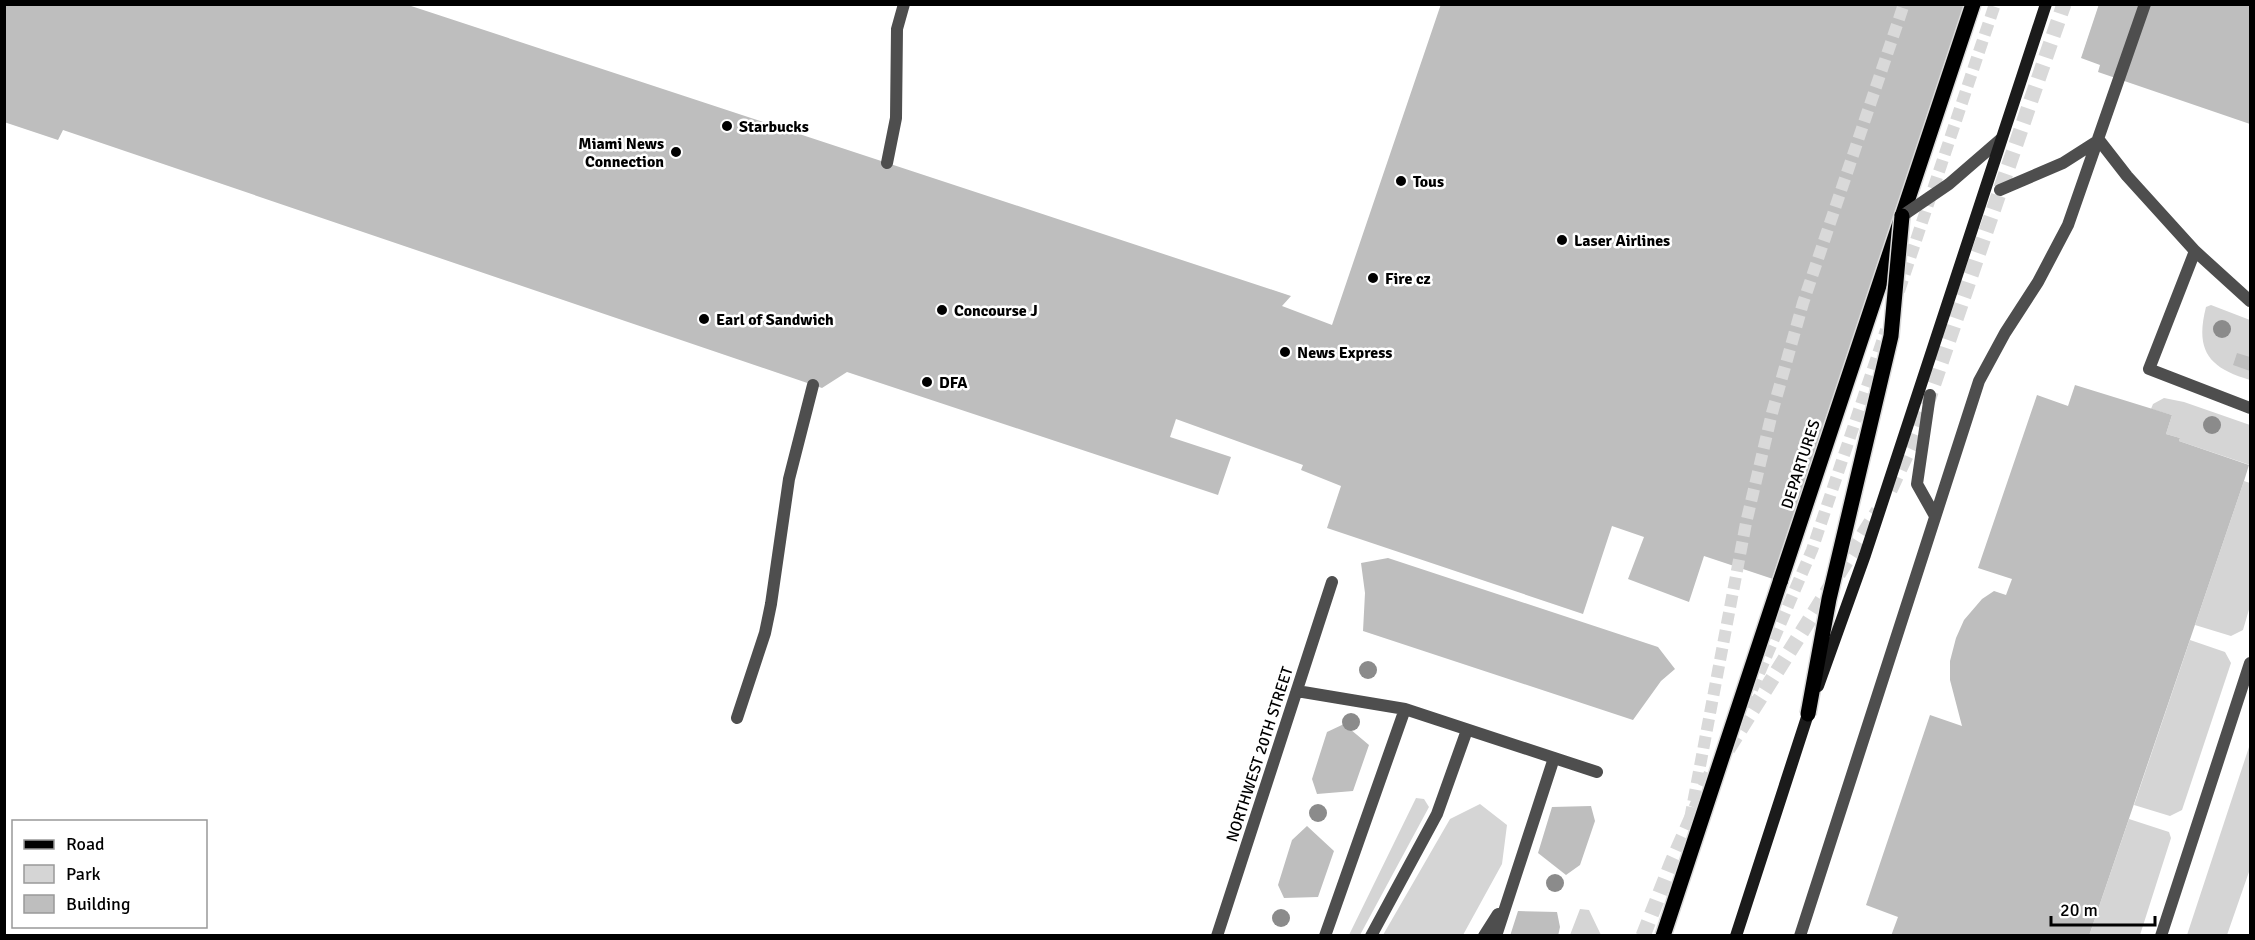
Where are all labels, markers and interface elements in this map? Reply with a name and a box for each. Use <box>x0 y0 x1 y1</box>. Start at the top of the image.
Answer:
place label: Starbucks <box>739 117 809 137</box>
marker: Starbucks <box>720 119 734 133</box>
place label: Miami News Connection <box>578 134 664 172</box>
marker: Miami News Connection <box>669 145 683 159</box>
place label: Tous <box>1413 172 1444 192</box>
marker: Tous <box>1394 174 1408 188</box>
place label: Laser Airlines <box>1574 231 1670 251</box>
marker: Laser Airlines <box>1555 233 1569 247</box>
place label: Fire cz <box>1385 269 1431 289</box>
marker: Fire cz <box>1366 271 1380 285</box>
place label: Concourse J <box>954 301 1038 321</box>
marker: Concourse J <box>935 303 949 317</box>
place label: Earl of Sandwich <box>716 310 834 330</box>
marker: Earl of Sandwich <box>697 312 711 326</box>
place label: News Express <box>1297 343 1392 363</box>
marker: News Express <box>1278 345 1292 359</box>
place label: DFA <box>939 373 968 393</box>
marker: DFA <box>920 375 934 389</box>
street label: DEPARTURES <box>1777 417 1825 512</box>
street label: NORTHWEST 20TH STREET <box>1222 664 1298 845</box>
legend <box>12 820 207 928</box>
text: Road <box>66 833 105 855</box>
text: Park <box>66 863 101 885</box>
scale bar <box>2051 889 2154 927</box>
text: Building <box>66 893 130 915</box>
text: 20 m <box>2060 899 2098 921</box>

